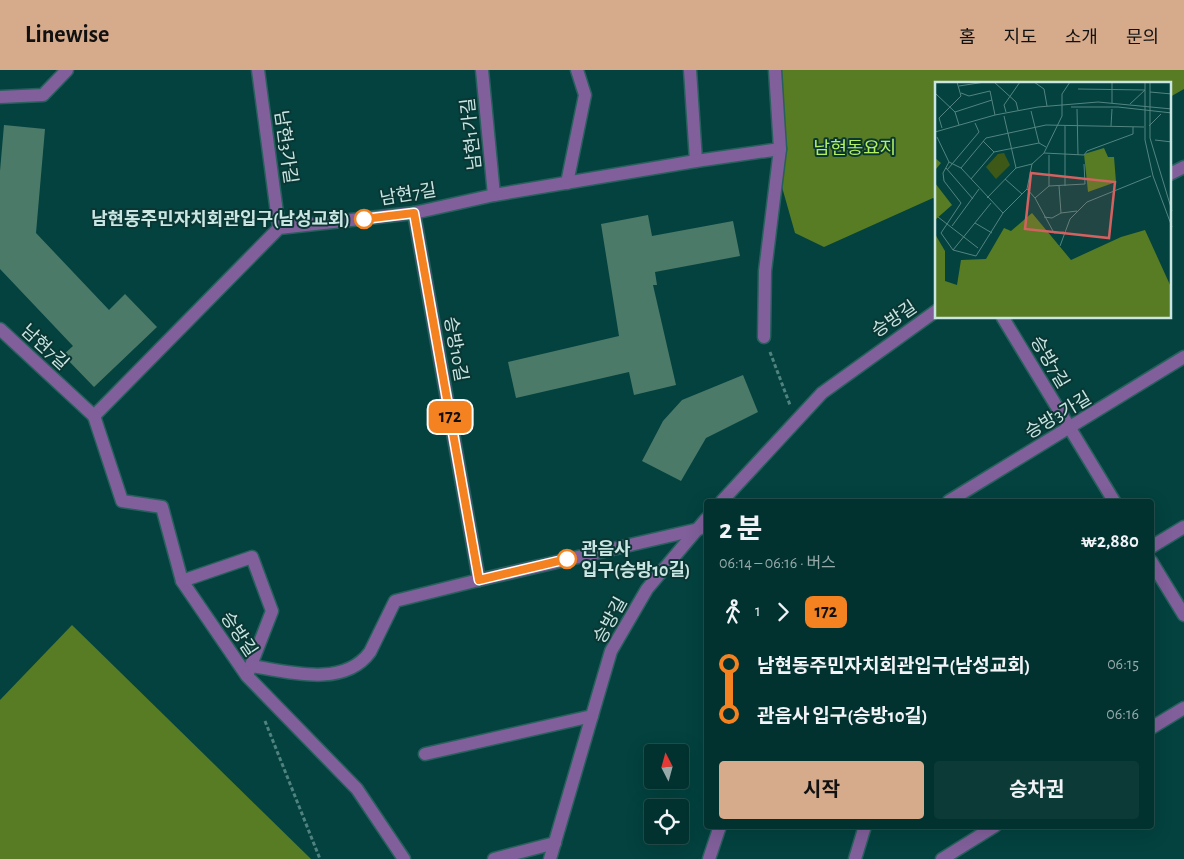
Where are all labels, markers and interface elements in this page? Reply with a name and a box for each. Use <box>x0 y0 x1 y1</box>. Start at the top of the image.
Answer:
text: Linewise <box>25 23 109 47</box>
text: 홈 <box>959 29 976 47</box>
text: 지도 <box>1004 29 1037 47</box>
text: 소개 <box>1065 29 1098 47</box>
text: 문의 <box>1126 29 1159 47</box>
inset map <box>935 82 1172 319</box>
street label: 남현1가길 <box>458 97 485 171</box>
street label: 남현3가길 <box>271 109 300 185</box>
park label: 남현동요지 <box>814 138 896 158</box>
street label: 남현7길 <box>378 181 438 208</box>
place label: 남현동주민자치회관입구(남성교회) <box>91 209 350 229</box>
marker: 남현동주민자치회관입구(남성교회) <box>354 209 374 229</box>
street label: 승방길 <box>868 297 920 341</box>
street label: 승방10길 <box>440 315 472 383</box>
street label: 남현7길 <box>17 321 72 374</box>
street label: 승방7길 <box>1027 332 1073 392</box>
street label: 승방3가길 <box>1021 387 1095 443</box>
line badge: 172 <box>421 401 479 433</box>
text: 172 <box>439 408 461 426</box>
text: 2 분 <box>719 516 762 544</box>
text: ₩2,880 <box>1081 532 1139 551</box>
place label: 관음사 입구(승방10길) <box>581 540 690 580</box>
marker: 관음사 입구(승방10길) <box>557 549 577 569</box>
text: 06:14 – 06:16 · 버스 <box>719 555 836 571</box>
street label: 승방길 <box>589 593 631 647</box>
icon: walk <box>719 598 747 626</box>
icon: forward <box>769 598 797 626</box>
text: 1 <box>755 603 761 619</box>
text: 172 <box>815 603 837 621</box>
street label: 승방길 <box>217 608 261 660</box>
text: 06:15 <box>1107 656 1139 672</box>
text: 남현동주민자치회관입구(남성교회) <box>757 657 1031 676</box>
text: 06:16 <box>1106 706 1139 722</box>
text: 관음사 입구(승방10길) <box>757 707 928 726</box>
north arrow <box>644 744 689 789</box>
map controls <box>644 744 689 844</box>
button: 시작 <box>719 761 924 819</box>
button: 승차권 <box>934 761 1139 819</box>
button: locate <box>644 799 689 844</box>

